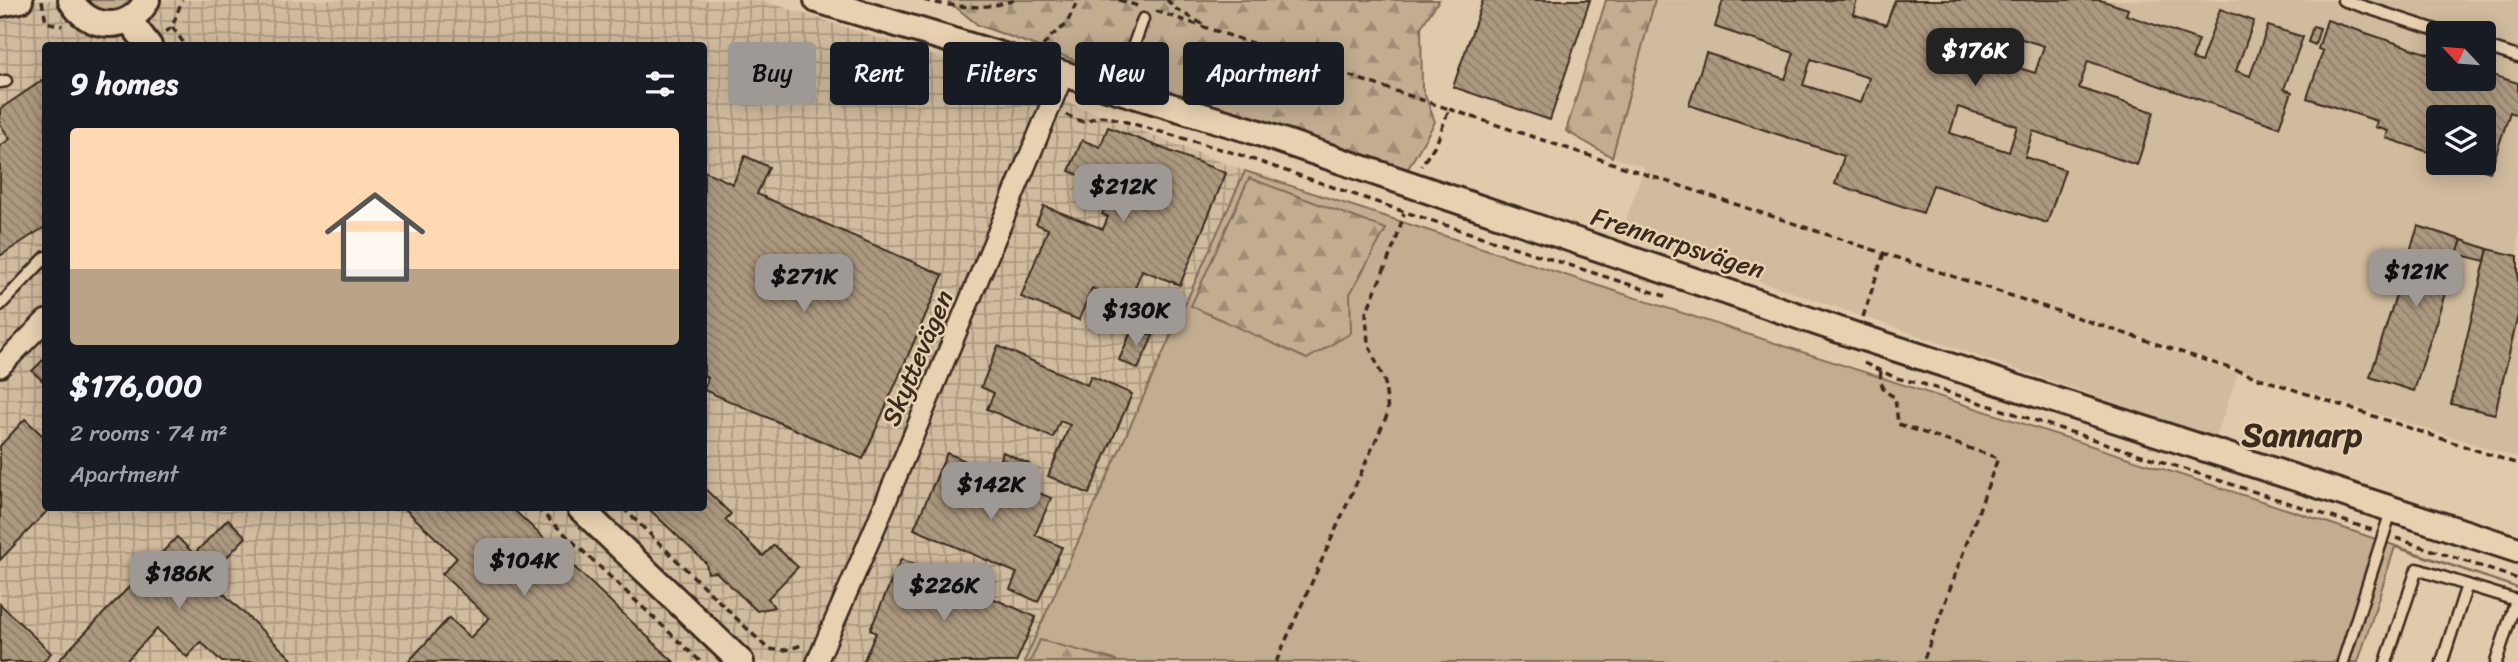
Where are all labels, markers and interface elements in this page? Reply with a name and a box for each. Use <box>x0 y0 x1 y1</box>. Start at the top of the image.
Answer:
north arrow <box>2426 21 2496 91</box>
map controls <box>2426 21 2496 175</box>
pin: $176K <box>1926 28 2024 88</box>
text: $176K <box>1942 30 2008 71</box>
chip: Buy <box>728 42 816 105</box>
chip: Rent <box>830 42 929 105</box>
chip: Filters <box>943 42 1061 105</box>
chip: New <box>1075 42 1169 105</box>
chip: Apartment <box>1183 42 1344 105</box>
text: 9 homes <box>70 57 178 111</box>
icon: filters <box>641 65 679 103</box>
button: layers <box>2426 105 2496 175</box>
pin: $212K <box>1074 164 1172 224</box>
text: $212K <box>1090 166 1156 207</box>
icon: home <box>312 174 438 300</box>
street label: Frennarpsvägen <box>1585 193 1771 293</box>
pin: $121K <box>2367 250 2465 309</box>
text: $121K <box>2385 251 2447 292</box>
pin: $271K <box>755 254 853 314</box>
text: $271K <box>771 256 837 297</box>
street label: Skyttevägen <box>868 283 966 433</box>
pin: $130K <box>1087 288 1185 348</box>
text: $130K <box>1103 290 1169 331</box>
text: $176,000 <box>70 359 202 413</box>
district label: Sannarp <box>2241 406 2363 464</box>
text: 2 rooms · 74 m² <box>70 413 227 454</box>
text: Apartment <box>70 454 179 495</box>
pin: $142K <box>942 462 1040 522</box>
text: $142K <box>958 464 1024 505</box>
pin: $104K <box>475 538 573 598</box>
text: $104K <box>490 540 558 581</box>
pin: $186K <box>130 552 228 611</box>
text: $186K <box>146 553 212 594</box>
pin: $226K <box>895 564 993 623</box>
text: $226K <box>909 565 979 606</box>

